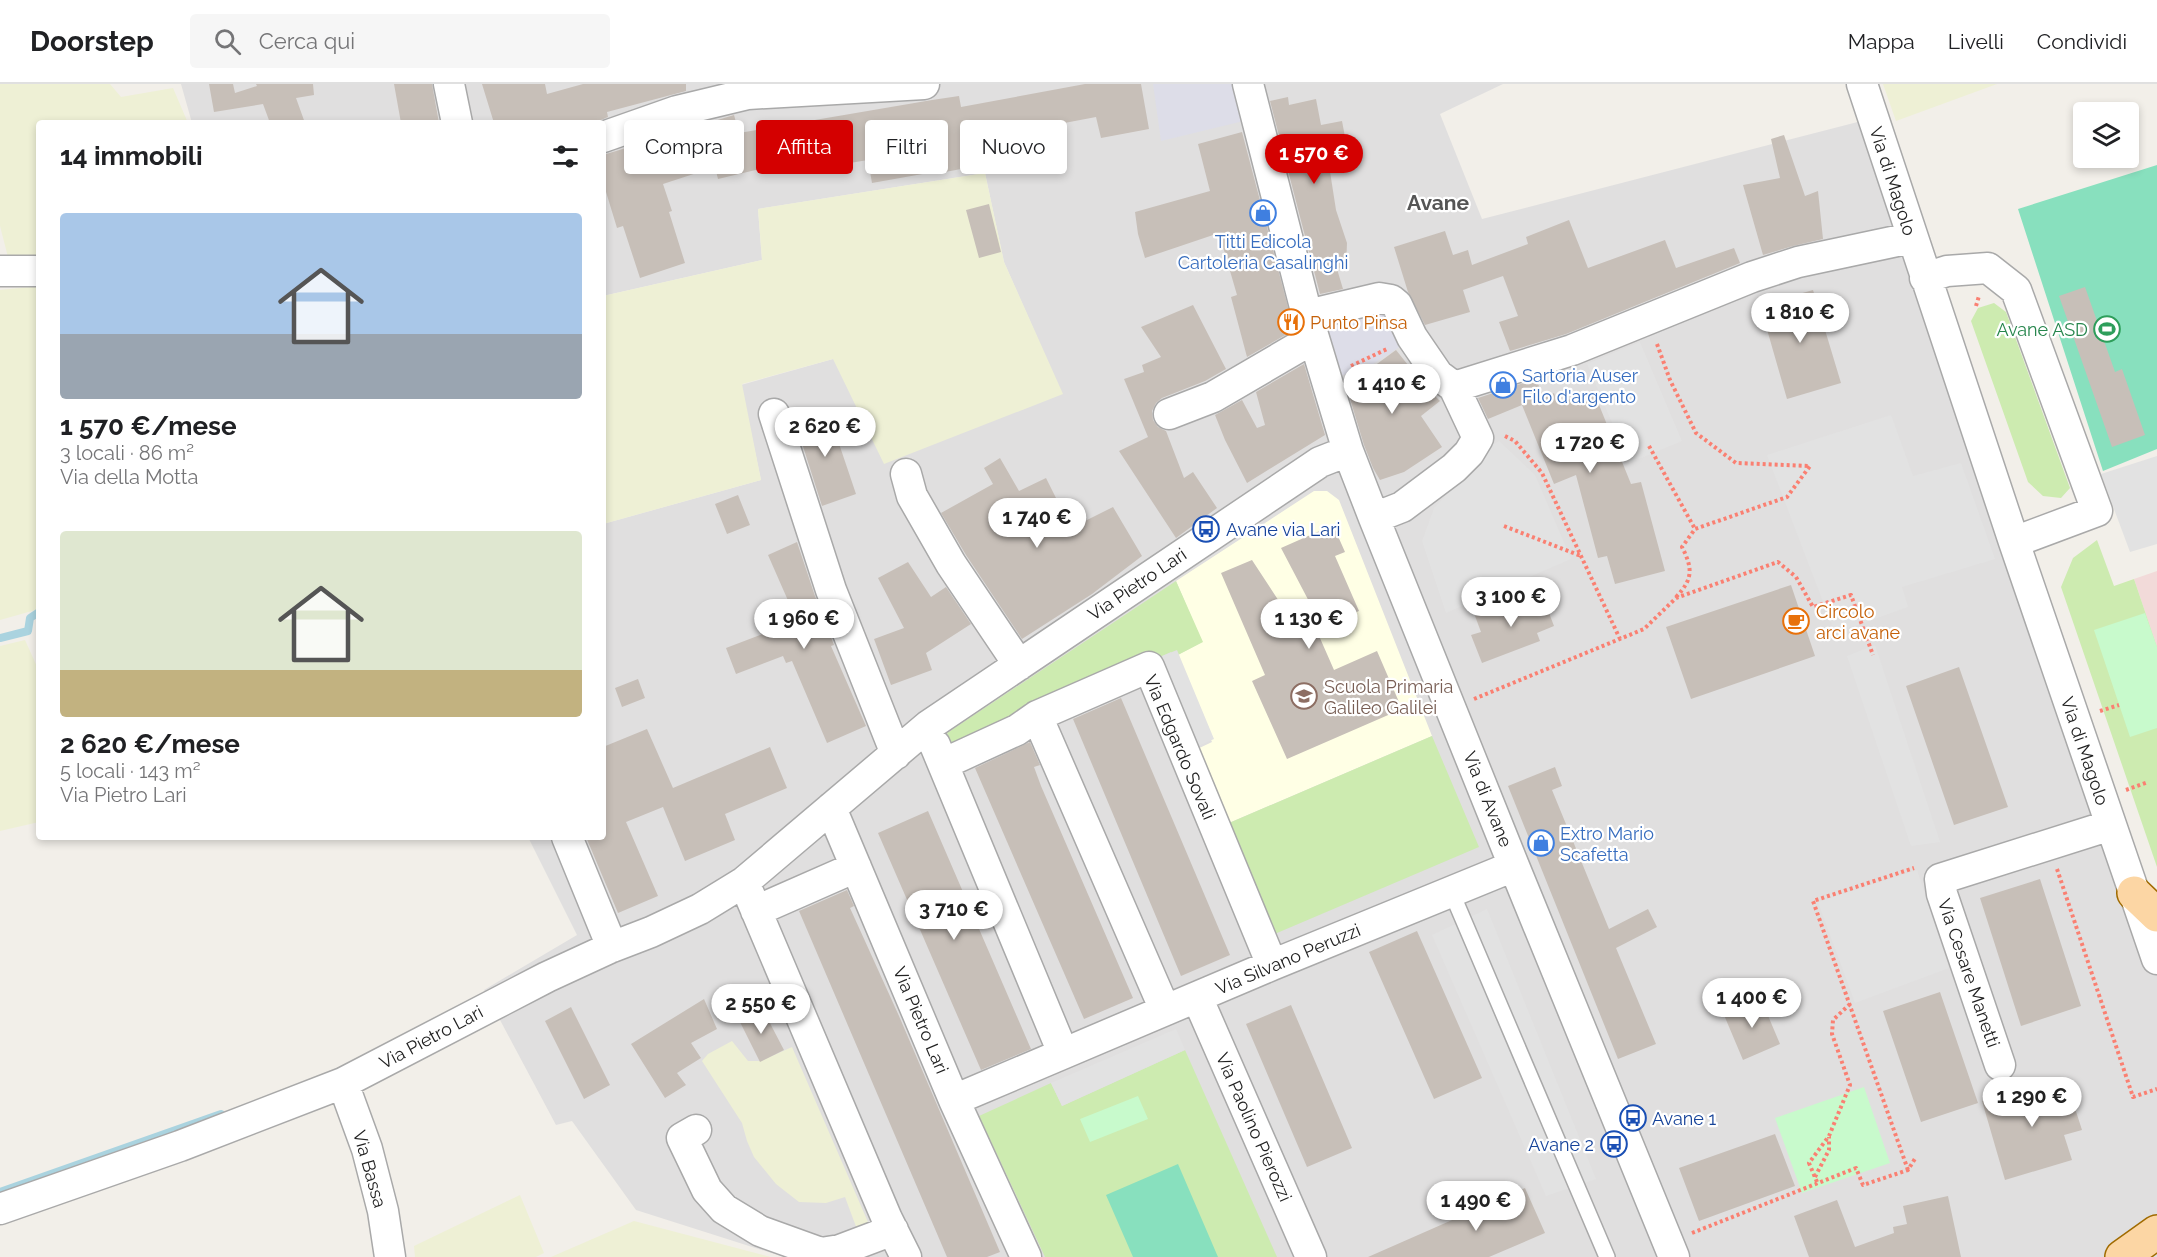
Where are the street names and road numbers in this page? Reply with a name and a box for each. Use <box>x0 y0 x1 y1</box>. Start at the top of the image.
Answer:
street label: Via di Magolo <box>1866 124 1921 238</box>
street label: Via Pietro Lari <box>1084 543 1190 625</box>
street label: Via Edgardo Sovali <box>1140 671 1220 823</box>
street label: Via di Magolo <box>2057 694 2113 808</box>
street label: Via di Avane <box>1459 748 1517 850</box>
street label: Via Cesare Manetti <box>1934 896 2004 1050</box>
street label: Via Silvano Peruzzi <box>1212 919 1364 999</box>
street label: Via Pietro Lari <box>889 963 953 1077</box>
street label: Via Pietro Lari <box>376 1001 486 1073</box>
street label: Via Paolino Pierozzi <box>1212 1049 1296 1205</box>
street label: Via Bassa <box>349 1128 391 1210</box>

